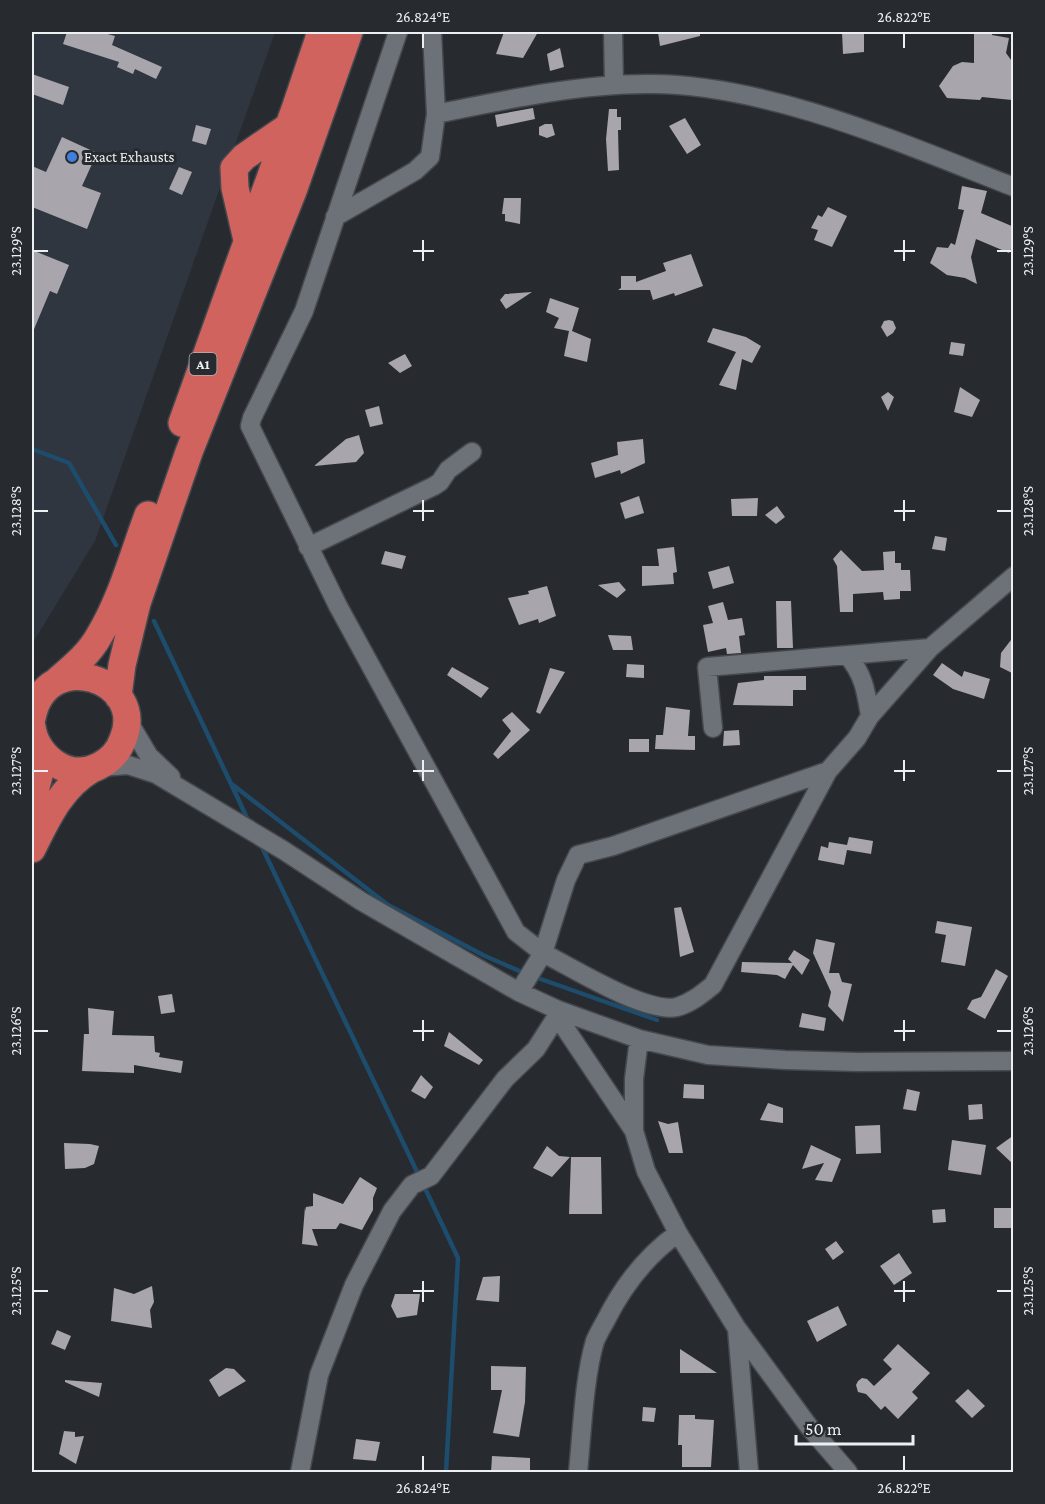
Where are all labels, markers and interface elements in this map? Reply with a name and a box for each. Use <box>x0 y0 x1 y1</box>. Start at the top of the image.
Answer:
text: 26.824°E <box>396 9 450 25</box>
text: 26.822°E <box>877 9 931 25</box>
place label: Exact Exhausts <box>84 149 174 165</box>
marker: Exact Exhausts <box>65 150 79 164</box>
text: 23.129°S <box>8 226 24 276</box>
text: 23.129°S <box>1020 226 1036 276</box>
road number: A1 <box>190 353 216 375</box>
text: 23.128°S <box>8 486 24 536</box>
text: 23.128°S <box>1020 486 1036 536</box>
text: 23.127°S <box>8 747 24 795</box>
text: 23.127°S <box>1020 747 1036 795</box>
text: 23.126°S <box>8 1006 24 1056</box>
text: 23.126°S <box>1020 1006 1036 1056</box>
text: 23.125°S <box>8 1267 24 1315</box>
text: 23.125°S <box>1020 1267 1036 1315</box>
scale bar <box>796 1408 913 1446</box>
text: 50 m <box>805 1419 842 1439</box>
text: 26.824°E <box>396 1480 450 1496</box>
text: 26.822°E <box>877 1480 931 1496</box>

